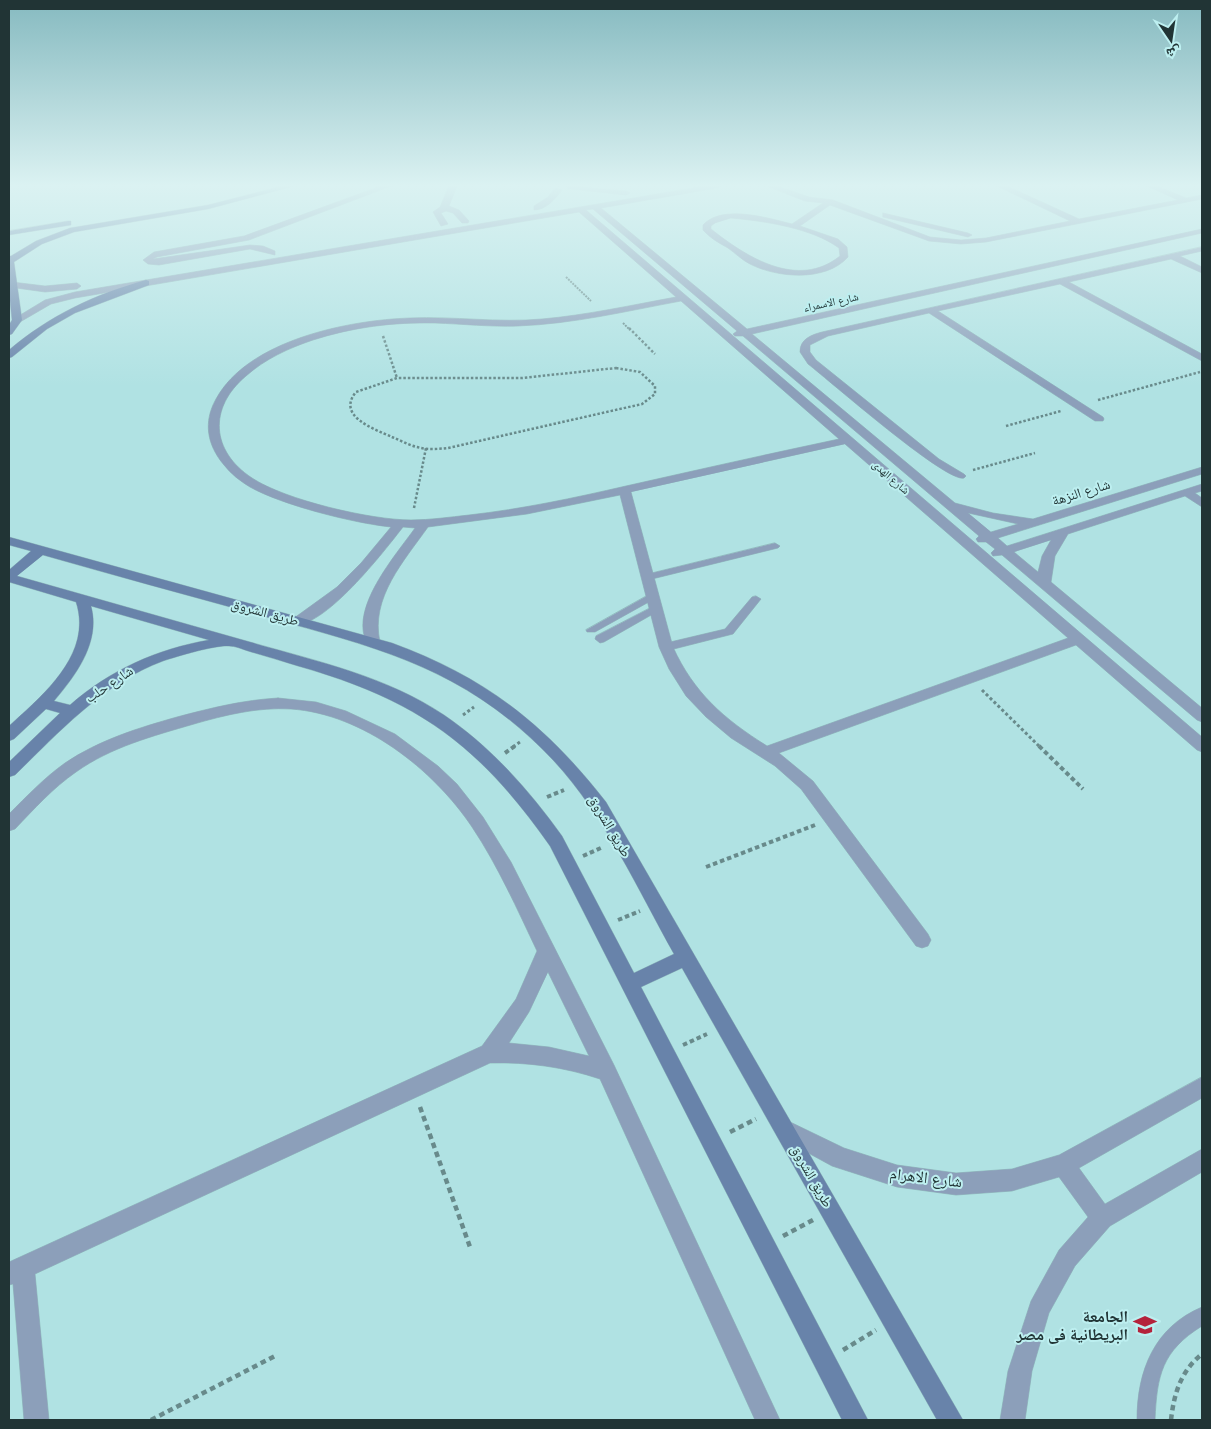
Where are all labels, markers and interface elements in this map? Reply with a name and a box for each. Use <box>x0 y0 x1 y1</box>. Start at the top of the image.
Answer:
north arrow <box>1146 15 1196 65</box>
text: ش <box>1165 42 1183 63</box>
street label: شارع الاسمراء <box>802 289 860 315</box>
street label: شارع الهدى <box>869 457 913 497</box>
street label: شارع النزهة <box>1050 475 1113 510</box>
street label: طريق الشروق <box>229 594 301 631</box>
street label: شارع حلب <box>82 661 137 707</box>
street label: طريق الشروق <box>584 792 636 861</box>
street label: طريق الشروق <box>786 1142 837 1211</box>
street label: شارع الاهرام <box>888 1163 963 1192</box>
place label: الجامعة البريطانية فى مصر <box>1016 1306 1128 1344</box>
school or university icon: الجامعة البريطانية فى مصر <box>1132 1312 1158 1338</box>

